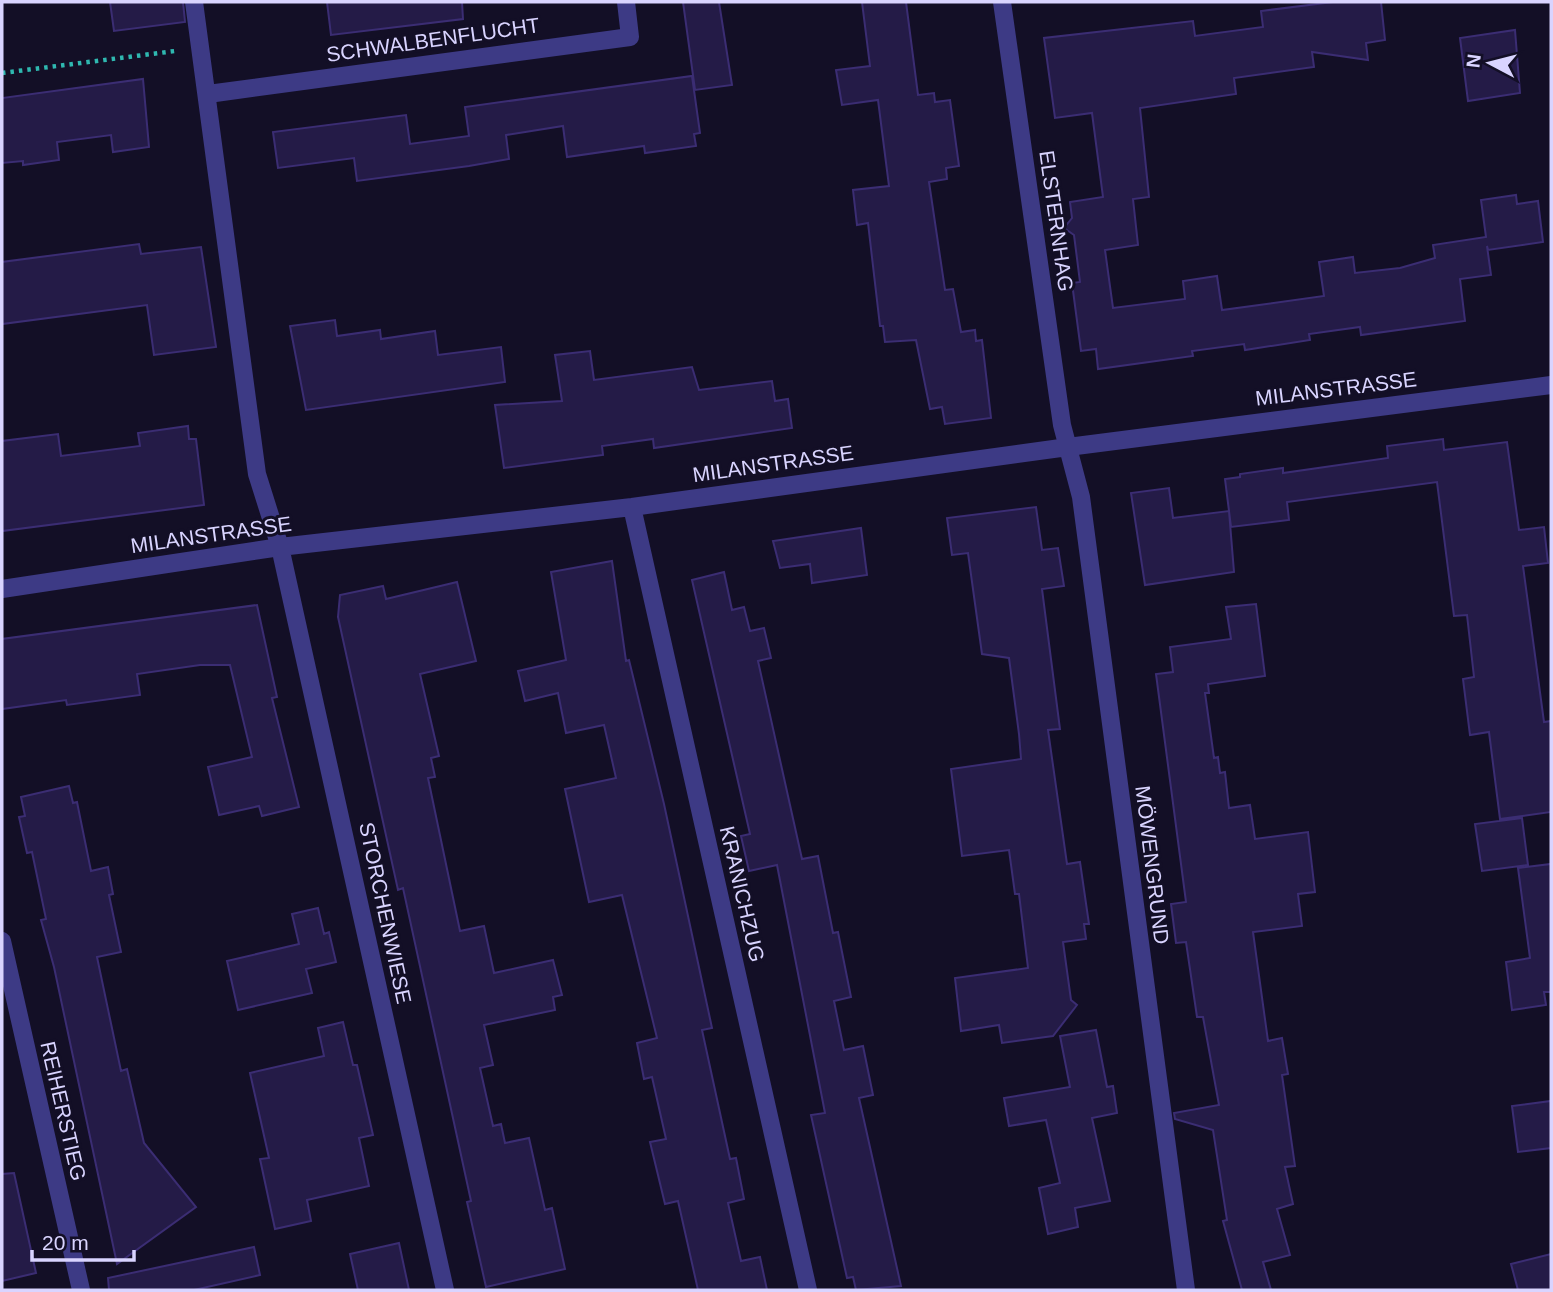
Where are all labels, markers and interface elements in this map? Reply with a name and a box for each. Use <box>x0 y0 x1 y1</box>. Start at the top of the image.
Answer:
street label: SCHWALBENFLUCHT <box>325 13 541 66</box>
north arrow <box>1455 28 1525 98</box>
text: N <box>1462 53 1485 69</box>
street label: ELSTERNHAG <box>1035 149 1078 293</box>
street label: MILANSTRASSE <box>1254 367 1418 410</box>
street label: MILANSTRASSE <box>691 441 855 486</box>
street label: MILANSTRASSE <box>129 512 293 557</box>
street label: MÖWENGRUND <box>1131 784 1174 946</box>
street label: STORCHENWIESE <box>355 820 416 1006</box>
street label: KRANICHZUG <box>716 824 769 964</box>
street label: REIHERSTIEG <box>36 1039 91 1183</box>
scale bar <box>32 1218 133 1262</box>
text: 20 m <box>42 1231 89 1254</box>

